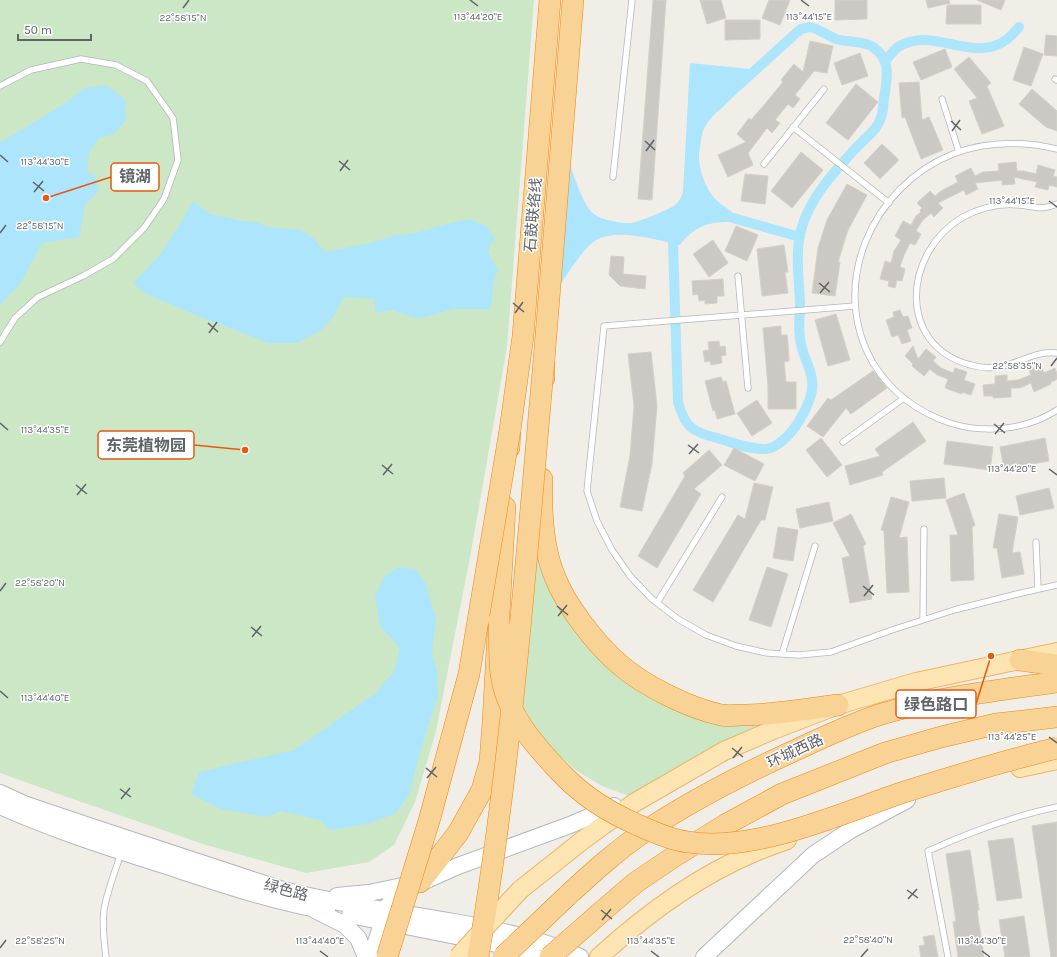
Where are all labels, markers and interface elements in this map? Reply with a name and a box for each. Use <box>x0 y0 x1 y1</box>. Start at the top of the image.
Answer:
text: 113°44'20"E <box>454 11 502 23</box>
text: 113°44'15"E <box>786 11 832 23</box>
text: 22°58'15"N <box>160 12 206 24</box>
scale bar <box>18 16 91 42</box>
text: 50 m <box>24 23 52 37</box>
text: 113°44'30"E <box>21 156 69 168</box>
callout: 镜湖 <box>111 163 159 191</box>
text: 镜湖 <box>119 167 151 186</box>
street label: 石鼓联络线 <box>521 177 545 253</box>
text: 113°44'15"E <box>989 195 1035 207</box>
text: 22°58'15"N <box>17 220 63 232</box>
text: 22°58'35"N <box>992 360 1042 372</box>
text: 113°44'35"E <box>21 424 69 436</box>
callout: 东莞植物园 <box>98 431 194 459</box>
text: 东莞植物园 <box>106 436 186 455</box>
text: 113°44'20"E <box>988 463 1036 475</box>
text: 22°58'20"N <box>15 577 65 589</box>
callout: 绿色路口 <box>896 690 976 718</box>
text: 113°44'40"E <box>21 692 69 704</box>
text: 绿色路口 <box>904 695 968 714</box>
street label: 环城西路 <box>764 730 826 772</box>
text: 113°44'25"E <box>988 731 1036 743</box>
street label: 绿色路 <box>262 875 310 905</box>
text: 22°58'40"N <box>843 934 893 946</box>
text: 22°58'25"N <box>15 935 65 947</box>
text: 113°44'40"E <box>296 935 344 947</box>
text: 113°44'35"E <box>627 935 675 947</box>
text: 113°44'30"E <box>958 935 1006 947</box>

